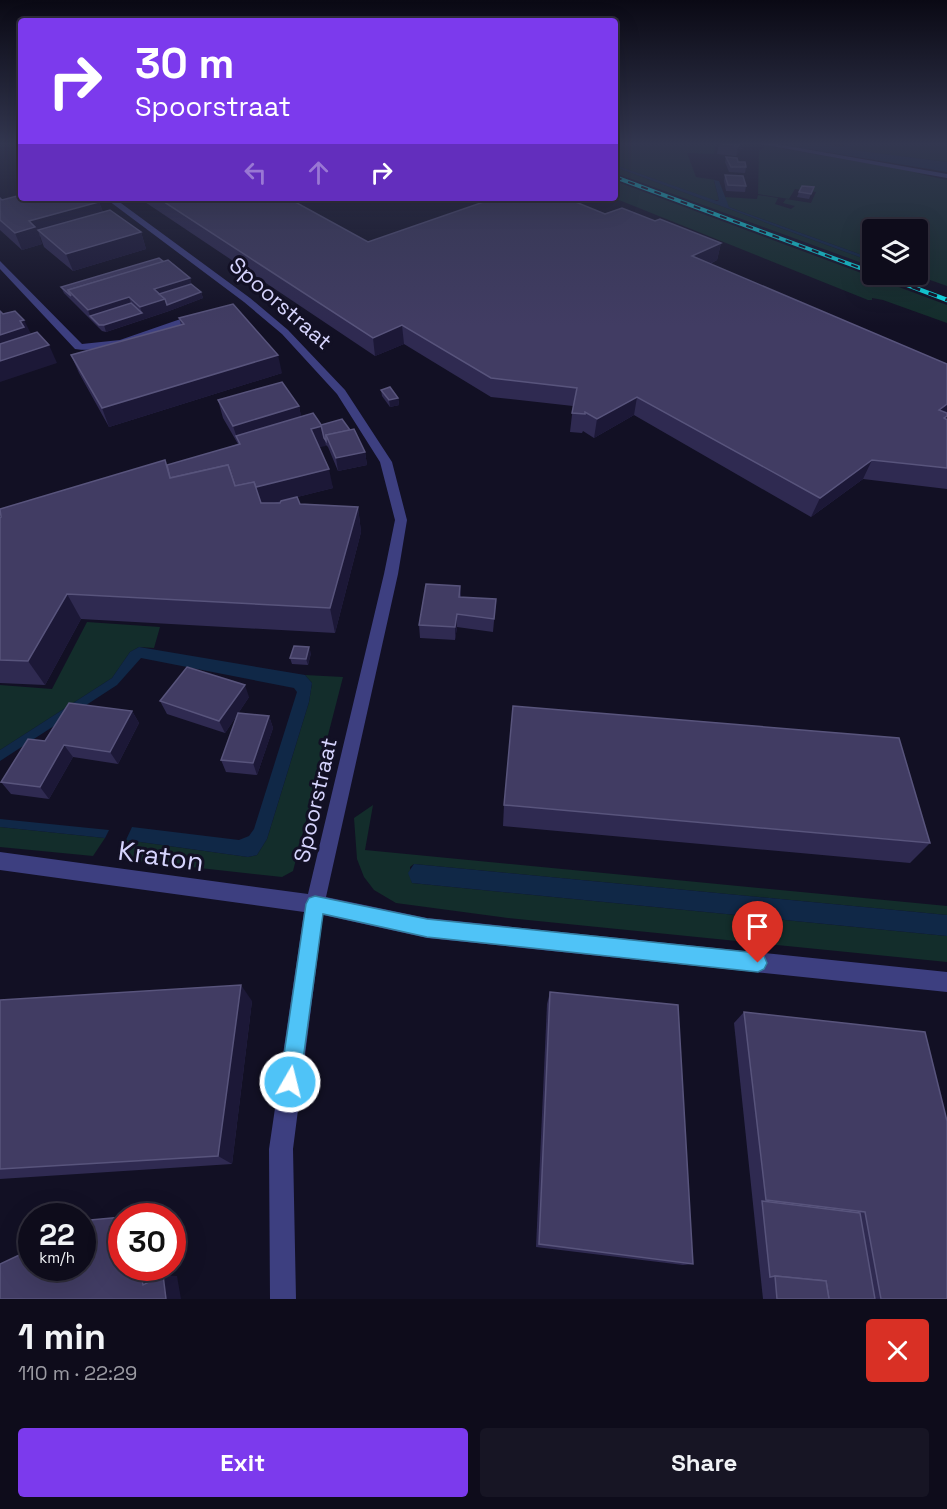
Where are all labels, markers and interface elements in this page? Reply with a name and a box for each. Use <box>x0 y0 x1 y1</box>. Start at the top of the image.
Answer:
text: 30 m <box>135 37 234 90</box>
icon: right <box>36 42 114 120</box>
text: Spoorstraat <box>135 89 291 124</box>
icon: left <box>239 156 272 189</box>
icon: ahead <box>302 156 335 189</box>
icon: right <box>365 156 398 189</box>
map controls <box>862 219 928 285</box>
button: layers <box>862 219 928 285</box>
street label: Spoorstraat <box>224 251 338 355</box>
street label: Spoorstraat <box>287 735 343 865</box>
street label: Kraton <box>116 833 206 879</box>
pin <box>732 901 783 963</box>
icon: arrive <box>741 910 774 943</box>
position arrow <box>258 1050 322 1114</box>
speed limit sign: 30 <box>108 1203 186 1281</box>
text: 22 <box>39 1215 75 1254</box>
text: km/h <box>39 1248 75 1267</box>
text: 1 min <box>18 1314 106 1360</box>
button: close <box>866 1319 929 1382</box>
text: 110 m · 22:29 <box>18 1360 137 1386</box>
button: Exit <box>18 1428 468 1497</box>
button: Share <box>480 1428 929 1497</box>

